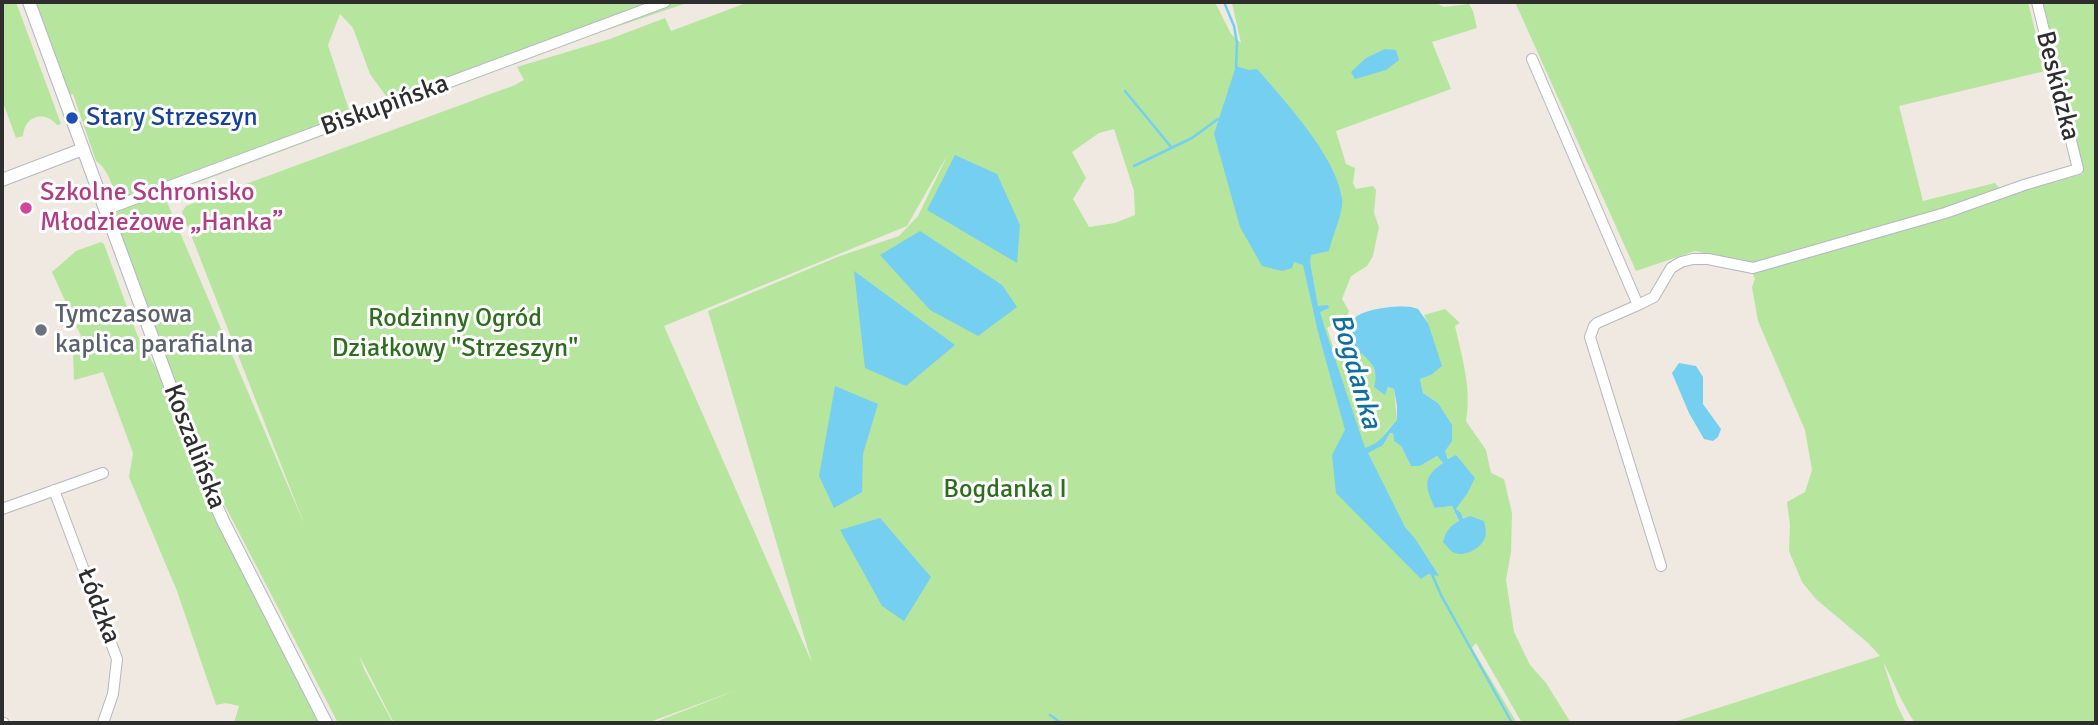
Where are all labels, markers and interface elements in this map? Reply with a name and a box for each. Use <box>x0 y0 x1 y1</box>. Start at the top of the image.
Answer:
street label: Beskidzka <box>2028 28 2086 144</box>
street label: Biskupińska <box>317 68 453 144</box>
place label: Stary Strzeszyn <box>86 102 258 134</box>
marker: Stary Strzeszyn <box>64 110 80 126</box>
place label: Szkolne Schronisko Młodzieżowe „Hanka” <box>40 177 283 238</box>
marker: Szkolne Schronisko Młodzieżowe „Hanka” <box>18 200 34 216</box>
place label: Tymczasowa kaplica parafialna <box>55 299 254 360</box>
park label: Rodzinny Ogród Działkowy "Strzeszyn" <box>332 303 578 364</box>
water label: Bogdanka <box>1322 309 1388 433</box>
marker: Tymczasowa kaplica parafialna <box>33 322 49 338</box>
street label: Koszalińska <box>156 380 232 514</box>
park label: Bogdanka I <box>943 474 1067 506</box>
street label: Łódzka <box>69 564 127 648</box>

